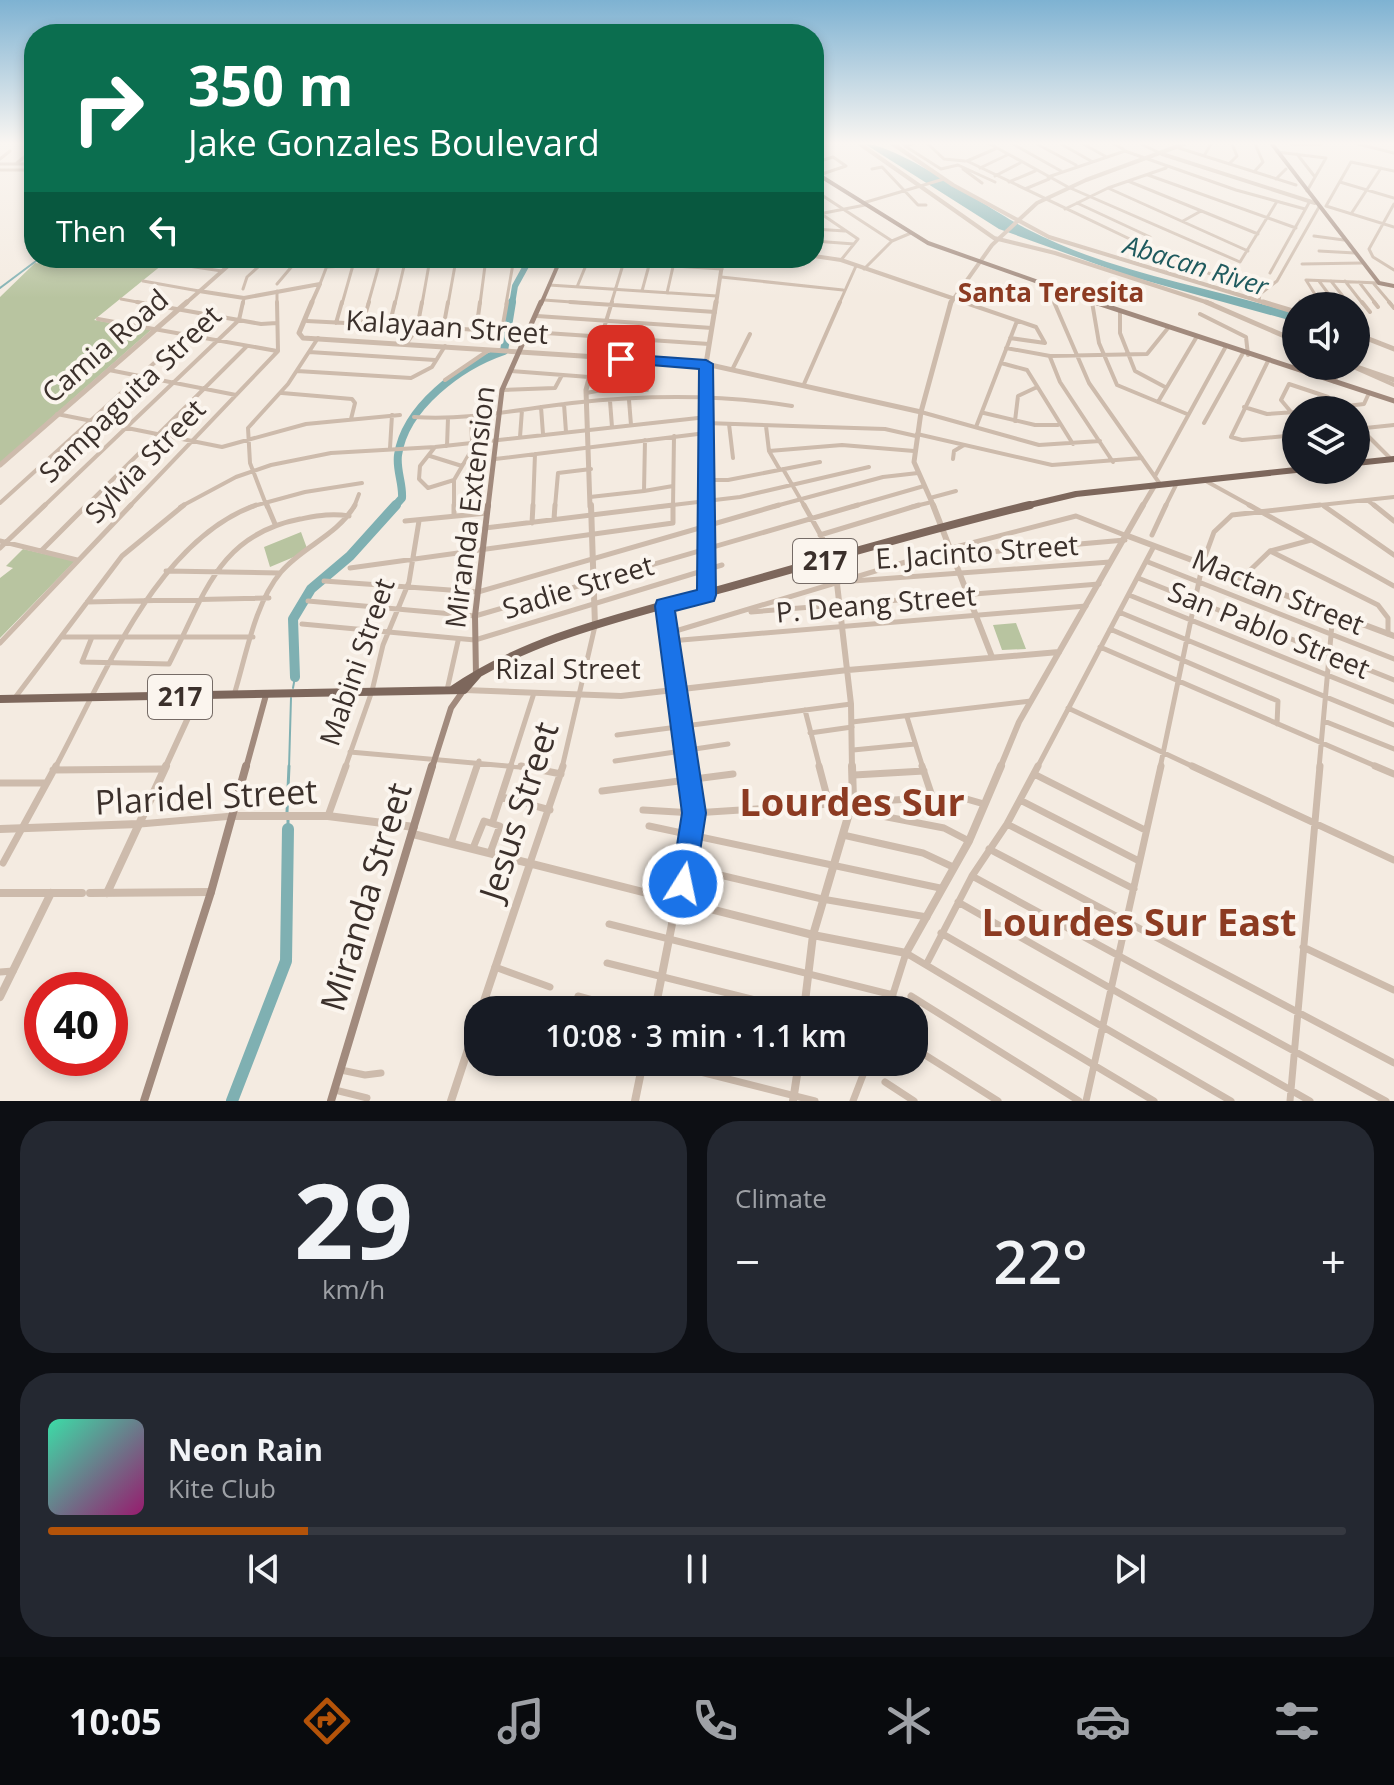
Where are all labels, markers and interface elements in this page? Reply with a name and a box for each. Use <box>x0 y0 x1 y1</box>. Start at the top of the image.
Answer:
text: 350 m <box>188 46 354 122</box>
icon: right <box>56 56 160 160</box>
text: Jake Gonzales Boulevard <box>188 118 600 167</box>
icon: left <box>142 208 186 252</box>
text: Then <box>56 210 126 251</box>
water label: Abacan River <box>1118 225 1275 305</box>
district label: Santa Teresita <box>958 274 1144 310</box>
street label: Camia Road <box>33 280 176 411</box>
map controls <box>1282 292 1370 484</box>
button: sound <box>1282 292 1370 380</box>
street label: Sampaguita Street <box>30 296 229 490</box>
street label: Kalayaan Street <box>344 300 550 352</box>
pin <box>587 325 655 393</box>
icon: arrive <box>599 337 643 381</box>
street label: Miranda Extension <box>435 384 503 630</box>
street label: Sylvia Street <box>76 390 213 531</box>
button: layers <box>1282 396 1370 484</box>
street label: E. Jacinto Street <box>874 525 1080 577</box>
road number: 217 <box>793 539 857 583</box>
street label: Mactan Street <box>1187 539 1370 643</box>
street label: Sadie Street <box>497 545 658 627</box>
street label: San Pablo Street <box>1163 571 1376 687</box>
street label: Mabini Street <box>310 573 402 750</box>
street label: P. Deang Street <box>774 575 978 631</box>
street label: Rizal Street <box>495 649 641 687</box>
road number: 217 <box>148 675 212 719</box>
street label: Jesus Street <box>467 715 569 909</box>
street label: Plaridel Street <box>94 767 318 825</box>
district label: Lourdes Sur <box>739 775 965 827</box>
street label: Miranda Street <box>309 777 422 1016</box>
position arrow <box>641 842 725 926</box>
district label: Lourdes Sur East <box>981 895 1297 947</box>
speed limit sign: 40 <box>24 972 128 1076</box>
text: 10:08 · 3 min · 1.1 km <box>545 1015 847 1056</box>
text: 29 <box>294 1148 413 1289</box>
text: Climate <box>735 1180 827 1216</box>
text: 22° <box>993 1220 1088 1302</box>
text: − <box>735 1231 760 1291</box>
text: + <box>1321 1231 1346 1291</box>
text: km/h <box>322 1271 385 1307</box>
text: Neon Rain <box>168 1429 323 1470</box>
text: Kite Club <box>168 1470 276 1506</box>
icon: previous <box>242 1547 286 1591</box>
icon: pause <box>675 1547 719 1591</box>
icon: next <box>1108 1547 1152 1591</box>
icon: directions <box>299 1693 355 1749</box>
icon: music <box>493 1693 549 1749</box>
icon: phone <box>687 1693 743 1749</box>
icon: climate <box>881 1693 937 1749</box>
icon: car <box>1075 1693 1131 1749</box>
icon: filters <box>1269 1693 1325 1749</box>
text: 10:05 <box>69 1697 162 1746</box>

